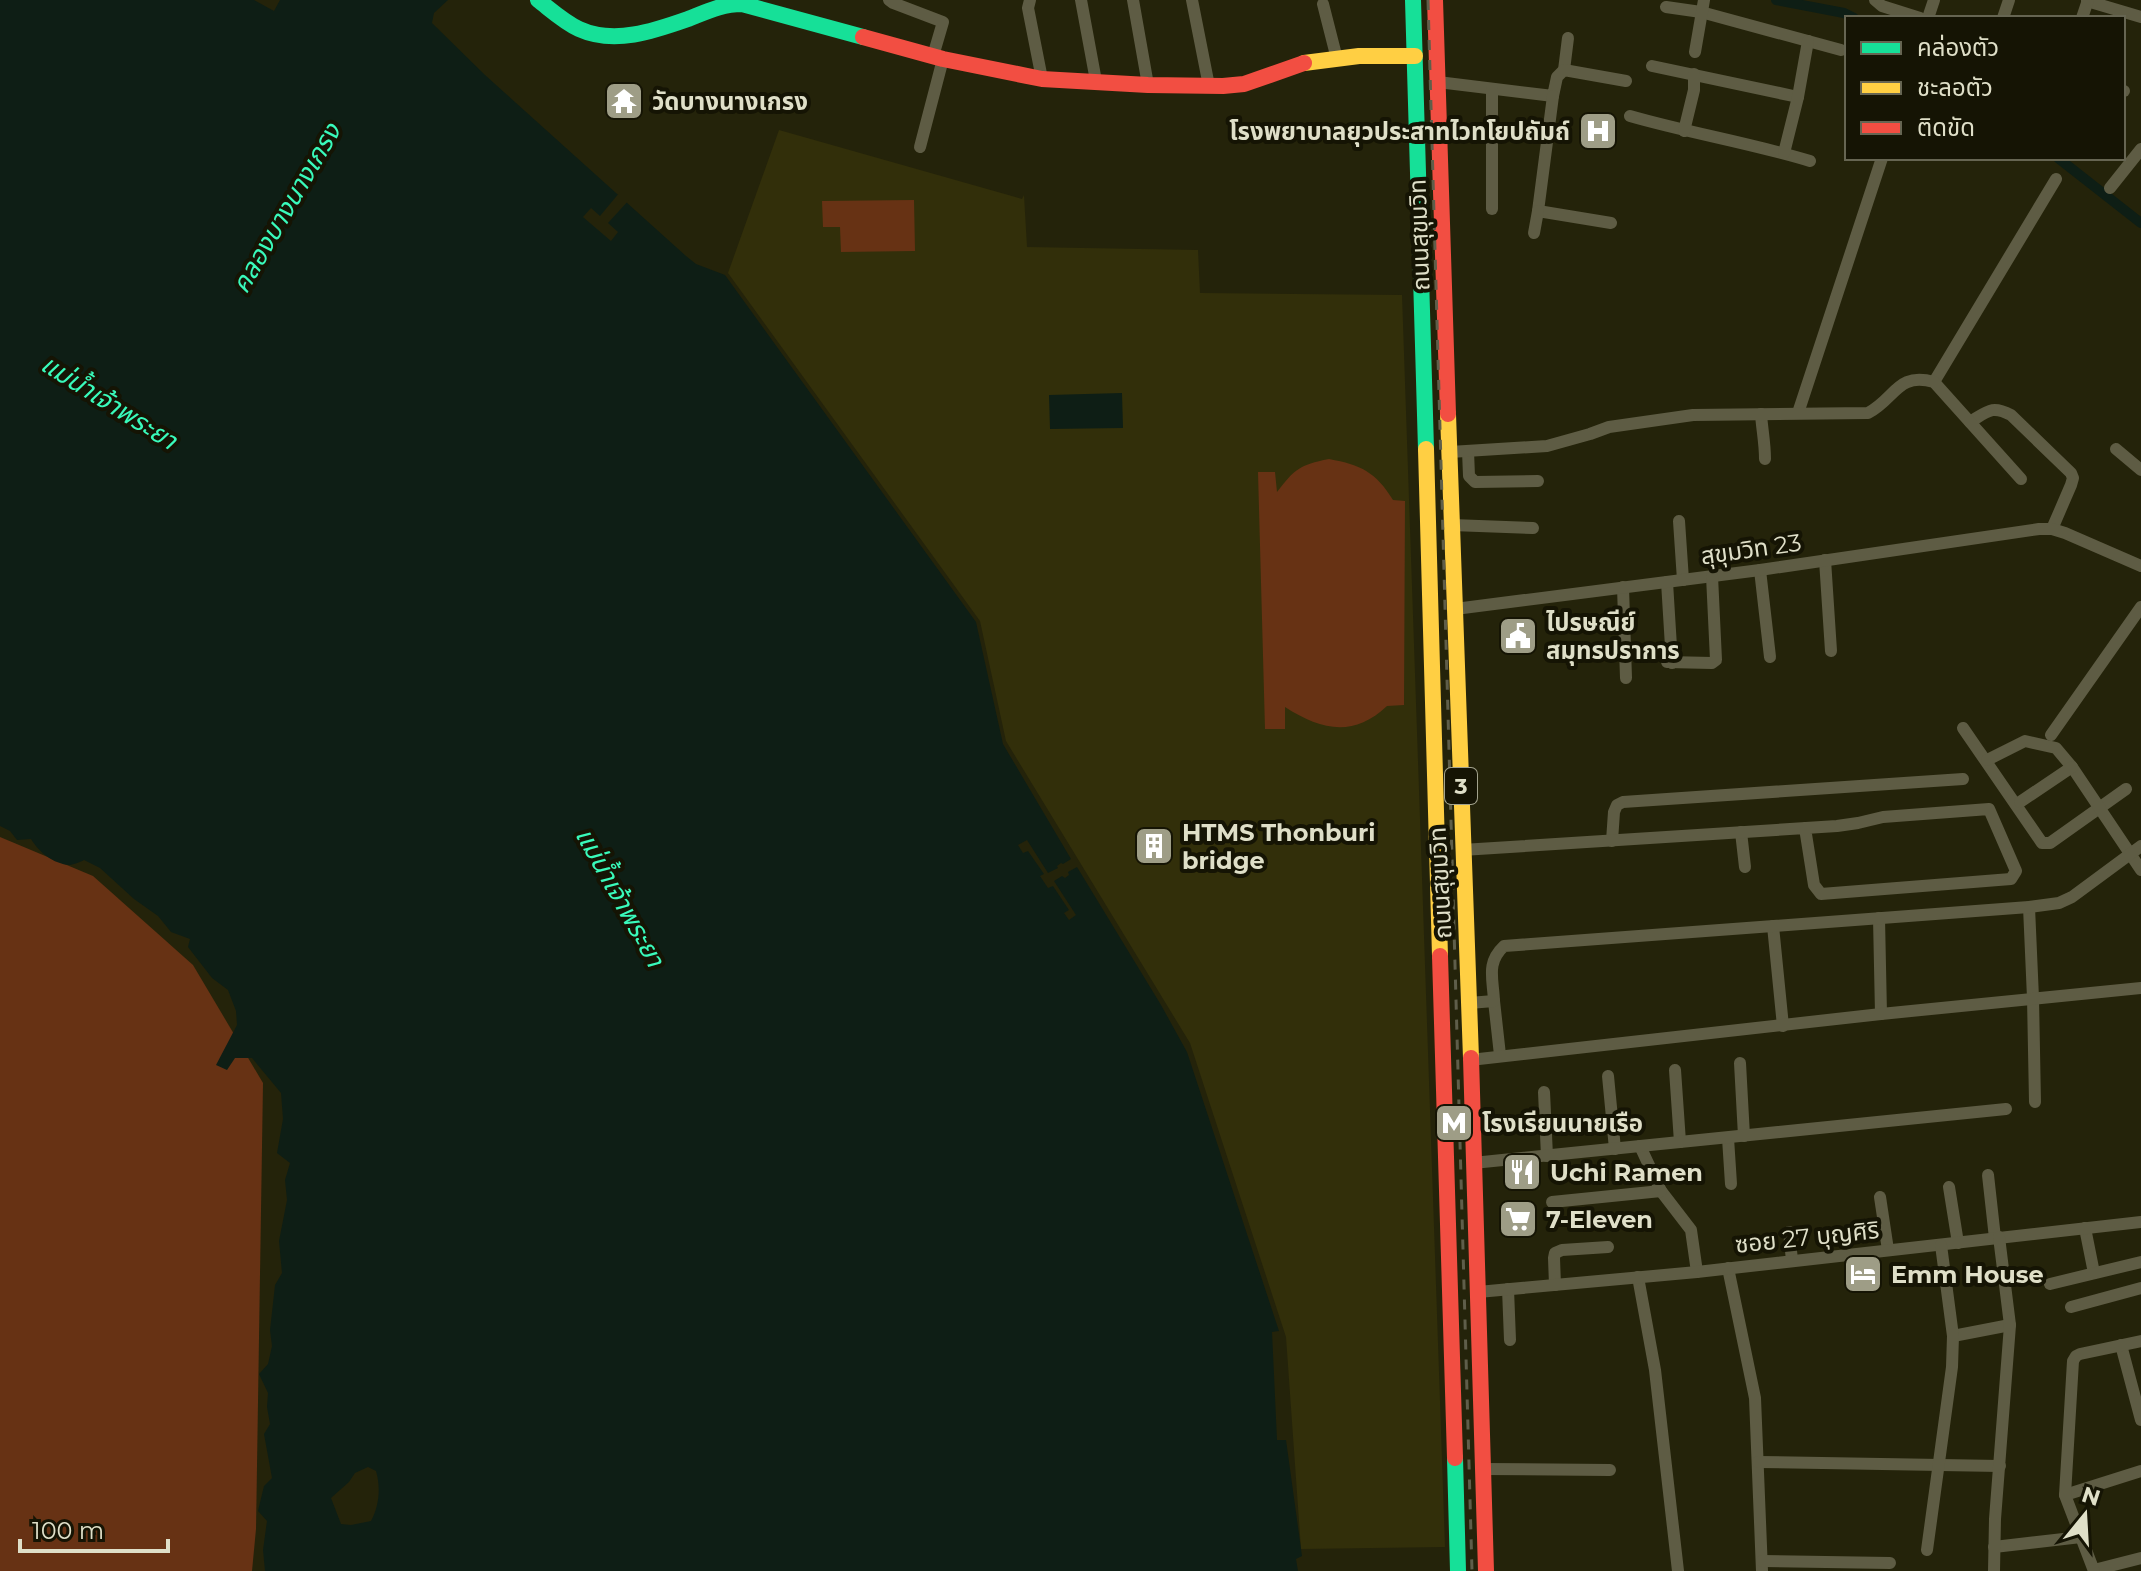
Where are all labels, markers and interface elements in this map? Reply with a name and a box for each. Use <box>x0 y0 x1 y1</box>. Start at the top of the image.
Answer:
legend <box>1845 16 2125 160</box>
text: คล่องตัว <box>1917 33 1999 62</box>
text: ชะลอตัว <box>1917 73 1993 102</box>
temple icon: วัดบางนางเกรง <box>603 80 645 122</box>
place label: วัดบางนางเกรง <box>652 87 808 116</box>
hospital icon: โรงพยาบาลยุวประสาทไวทโยปถัมถ์ <box>1577 110 1619 152</box>
text: ติดขัด <box>1917 113 1975 142</box>
water label: คลองบางนางเกรง <box>225 117 348 298</box>
place label: โรงพยาบาลยุวประสาทไวทโยปถัมถ์ <box>1229 117 1570 147</box>
street label: ถนนสุขุมวิท <box>1403 179 1436 291</box>
water label: แม่น้ำเจ้าพระยา <box>35 346 185 457</box>
street label: สุขุมวิท 23 <box>1699 528 1803 571</box>
place label: ไปรษณีย์ สมุทรปราการ <box>1546 608 1680 666</box>
public building icon: ไปรษณีย์ สมุทรปราการ <box>1497 615 1539 657</box>
road number: 3 <box>1445 768 1477 804</box>
place label: HTMS Thonburi bridge <box>1182 818 1376 875</box>
water label: แม่น้ำเจ้าพระยา <box>569 821 674 973</box>
building icon: HTMS Thonburi bridge <box>1133 825 1175 867</box>
street label: ถนนสุขุมวิท <box>1423 826 1458 940</box>
metro station icon: โรงเรียนนายเรือ <box>1433 1102 1475 1144</box>
place label: โรงเรียนนายเรือ <box>1482 1109 1643 1138</box>
restaurant icon: Uchi Ramen <box>1501 1151 1543 1193</box>
place label: Uchi Ramen <box>1550 1158 1703 1187</box>
supermarket icon: 7-Eleven <box>1497 1198 1539 1240</box>
place label: 7-Eleven <box>1546 1205 1653 1234</box>
street label: ซอย 27 บุญศิริ <box>1733 1215 1881 1260</box>
hotel icon: Emm House <box>1842 1253 1884 1295</box>
place label: Emm House <box>1891 1260 2044 1289</box>
north arrow <box>2045 1475 2125 1555</box>
text: N <box>2078 1481 2104 1512</box>
scale bar <box>20 1503 168 1553</box>
text: 100 m <box>32 1516 104 1545</box>

